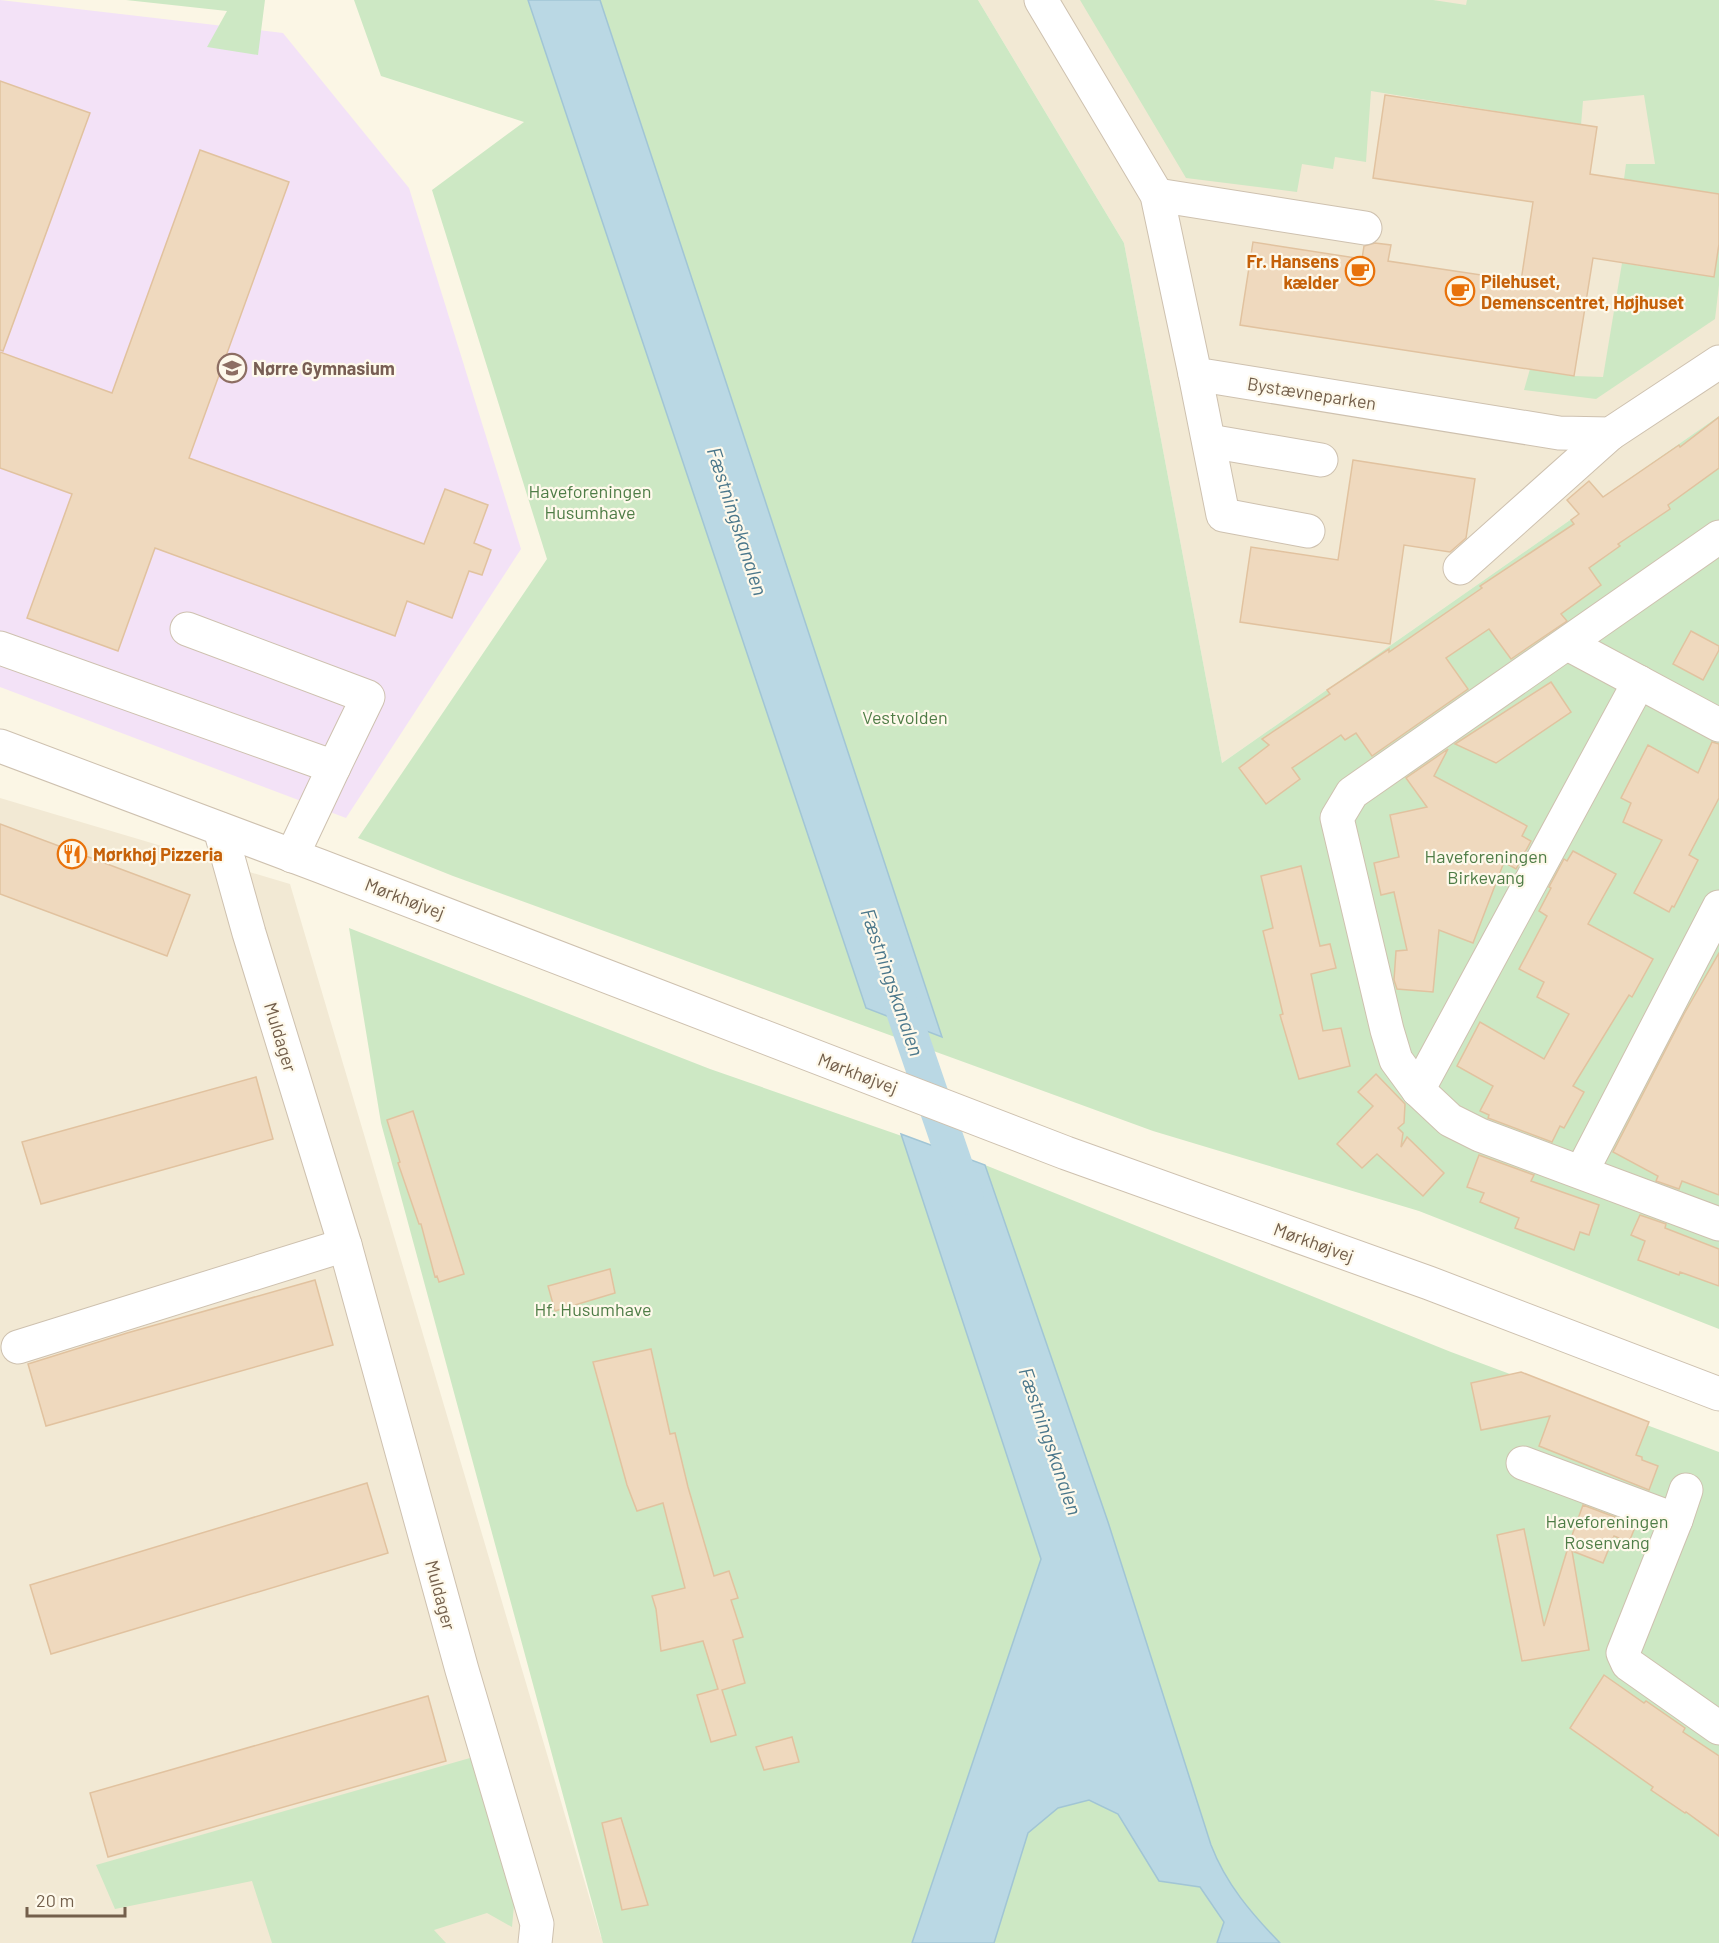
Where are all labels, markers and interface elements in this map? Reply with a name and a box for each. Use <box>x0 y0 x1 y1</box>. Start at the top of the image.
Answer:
place label: Fr. Hansens kælder <box>1246 250 1339 293</box>
cafe icon: Fr. Hansens kælder <box>1344 255 1376 287</box>
place label: Pilehuset, Demenscentret, Højhuset <box>1481 270 1684 313</box>
cafe icon: Pilehuset, Demenscentret, Højhuset <box>1444 275 1476 307</box>
school or university icon: Nørre Gymnasium <box>216 352 248 384</box>
place label: Nørre Gymnasium <box>253 357 395 379</box>
street label: Bystævneparken <box>1246 372 1378 414</box>
water label: Fæstningskanalen <box>703 444 773 598</box>
park label: Haveforeningen Husumhave <box>529 480 651 523</box>
park label: Vestvolden <box>862 706 948 728</box>
restaurant icon: Mørkhøj Pizzeria <box>56 838 88 870</box>
place label: Mørkhøj Pizzeria <box>93 843 223 865</box>
park label: Haveforeningen Birkevang <box>1425 845 1547 888</box>
street label: Mørkhøjvej <box>362 873 448 923</box>
water label: Fæstningskanalen <box>857 905 929 1059</box>
street label: Muldager <box>260 1000 302 1075</box>
street label: Mørkhøjvej <box>815 1048 901 1098</box>
street label: Mørkhøjvej <box>1271 1217 1357 1267</box>
park label: Hf. Husumhave <box>534 1298 652 1320</box>
water label: Fæstningskanalen <box>1015 1364 1087 1518</box>
park label: Haveforeningen Rosenvang <box>1546 1510 1668 1553</box>
street label: Muldager <box>421 1558 461 1633</box>
scale bar <box>27 1880 124 1918</box>
text: 20 m <box>36 1889 74 1911</box>

